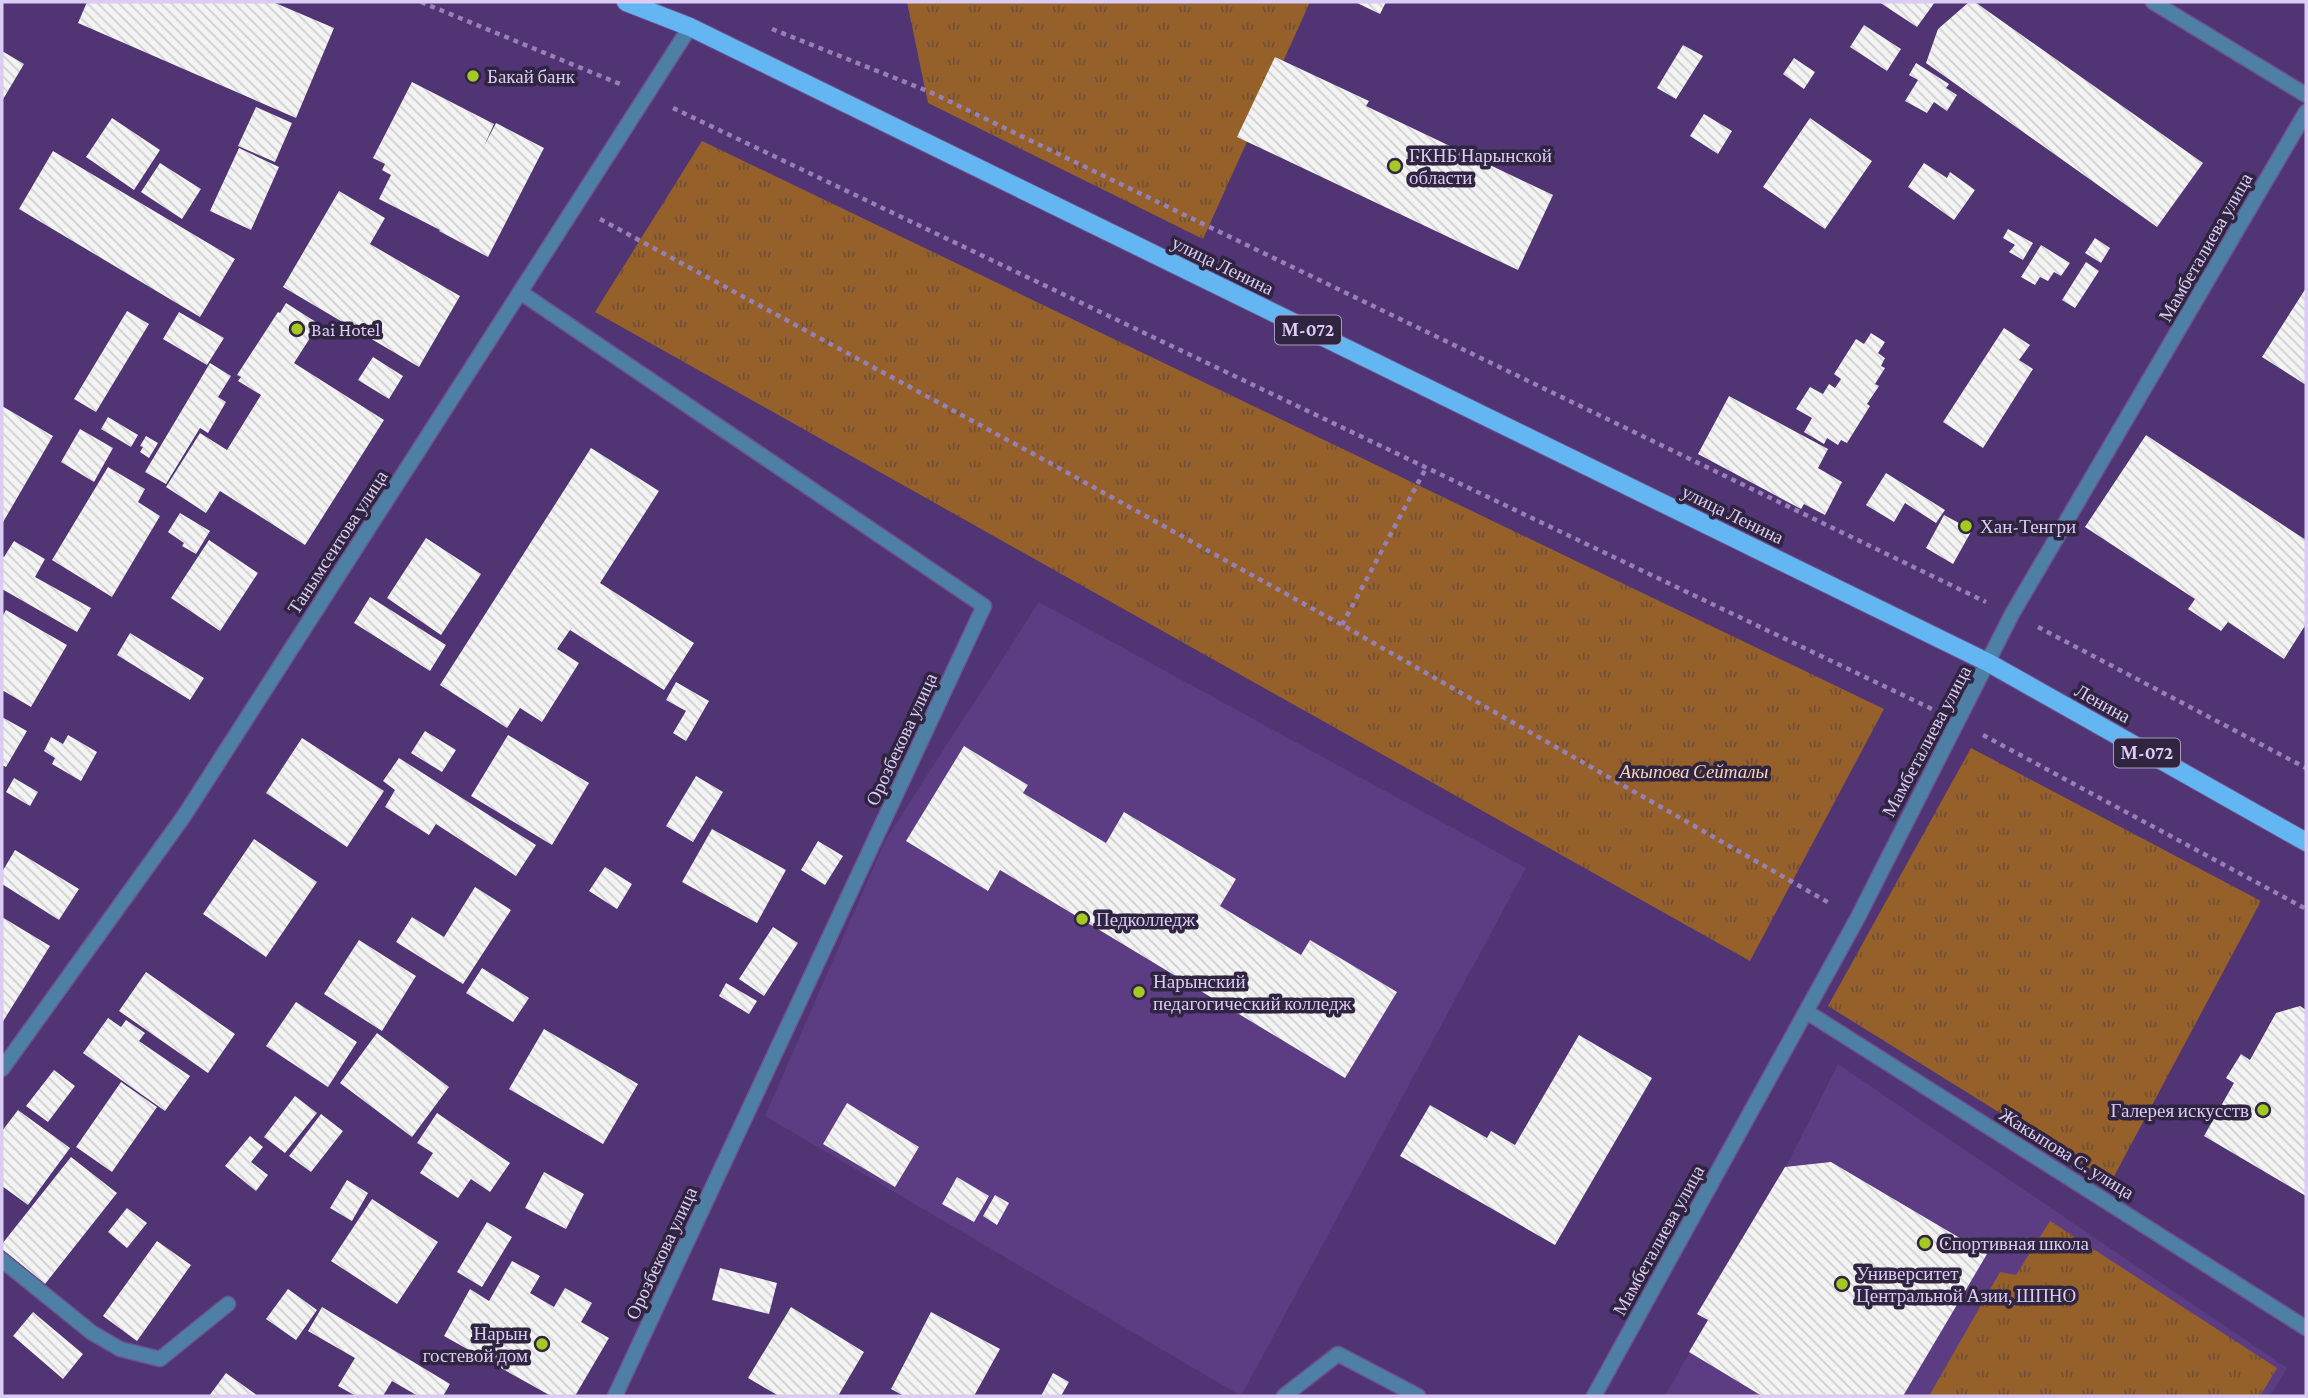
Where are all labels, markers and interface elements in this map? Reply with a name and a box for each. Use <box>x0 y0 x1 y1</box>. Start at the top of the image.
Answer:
place label: Бакай банк <box>487 66 576 87</box>
marker: Бакай банк <box>465 68 481 84</box>
place label: ГКНБ Нарынской области <box>1409 145 1552 188</box>
marker: ГКНБ Нарынской области <box>1387 158 1403 174</box>
street label: Мамбеталиева улица <box>2154 169 2257 325</box>
street label: улица Ленина <box>1168 232 1278 299</box>
road number: М-072 <box>1275 316 1341 344</box>
place label: Bai Hotel <box>311 319 380 340</box>
marker: Bai Hotel <box>289 321 305 337</box>
street label: Танымсеитова улица <box>283 466 392 618</box>
street label: улица Ленина <box>1678 481 1788 548</box>
place label: Хан-Тенгри <box>1980 516 2076 537</box>
marker: Хан-Тенгри <box>1958 518 1974 534</box>
street label: Мамбеталиева улица <box>1878 662 1975 820</box>
street label: Орозбекова улица <box>862 669 942 809</box>
street label: Ленина <box>2071 680 2135 727</box>
road number: М-072 <box>2114 738 2180 768</box>
park label: Акыпова Сейталы <box>1618 761 1769 782</box>
place label: Педколледж <box>1096 909 1196 930</box>
marker: Педколледж <box>1074 911 1090 927</box>
place label: Нарынский педагогический колледж <box>1153 971 1353 1014</box>
marker: Нарынский педагогический колледж <box>1131 984 1147 1000</box>
place label: Галерея искусств <box>2111 1100 2249 1121</box>
marker: Галерея искусств <box>2255 1102 2271 1118</box>
street label: Жакыпова С. улица <box>1996 1103 2138 1204</box>
street label: Мамбеталиева улица <box>1609 1161 1709 1319</box>
street label: Орозбекова улица <box>622 1183 702 1323</box>
place label: Спортивная школа <box>1939 1233 2090 1254</box>
marker: Спортивная школа <box>1917 1235 1933 1251</box>
place label: Университет Центральной Азии, ШПНО <box>1856 1263 2076 1306</box>
marker: Университет Центральной Азии, ШПНО <box>1834 1276 1850 1292</box>
place label: Нарын гостевой дом <box>423 1323 528 1366</box>
marker: Нарын гостевой дом <box>534 1336 550 1352</box>

